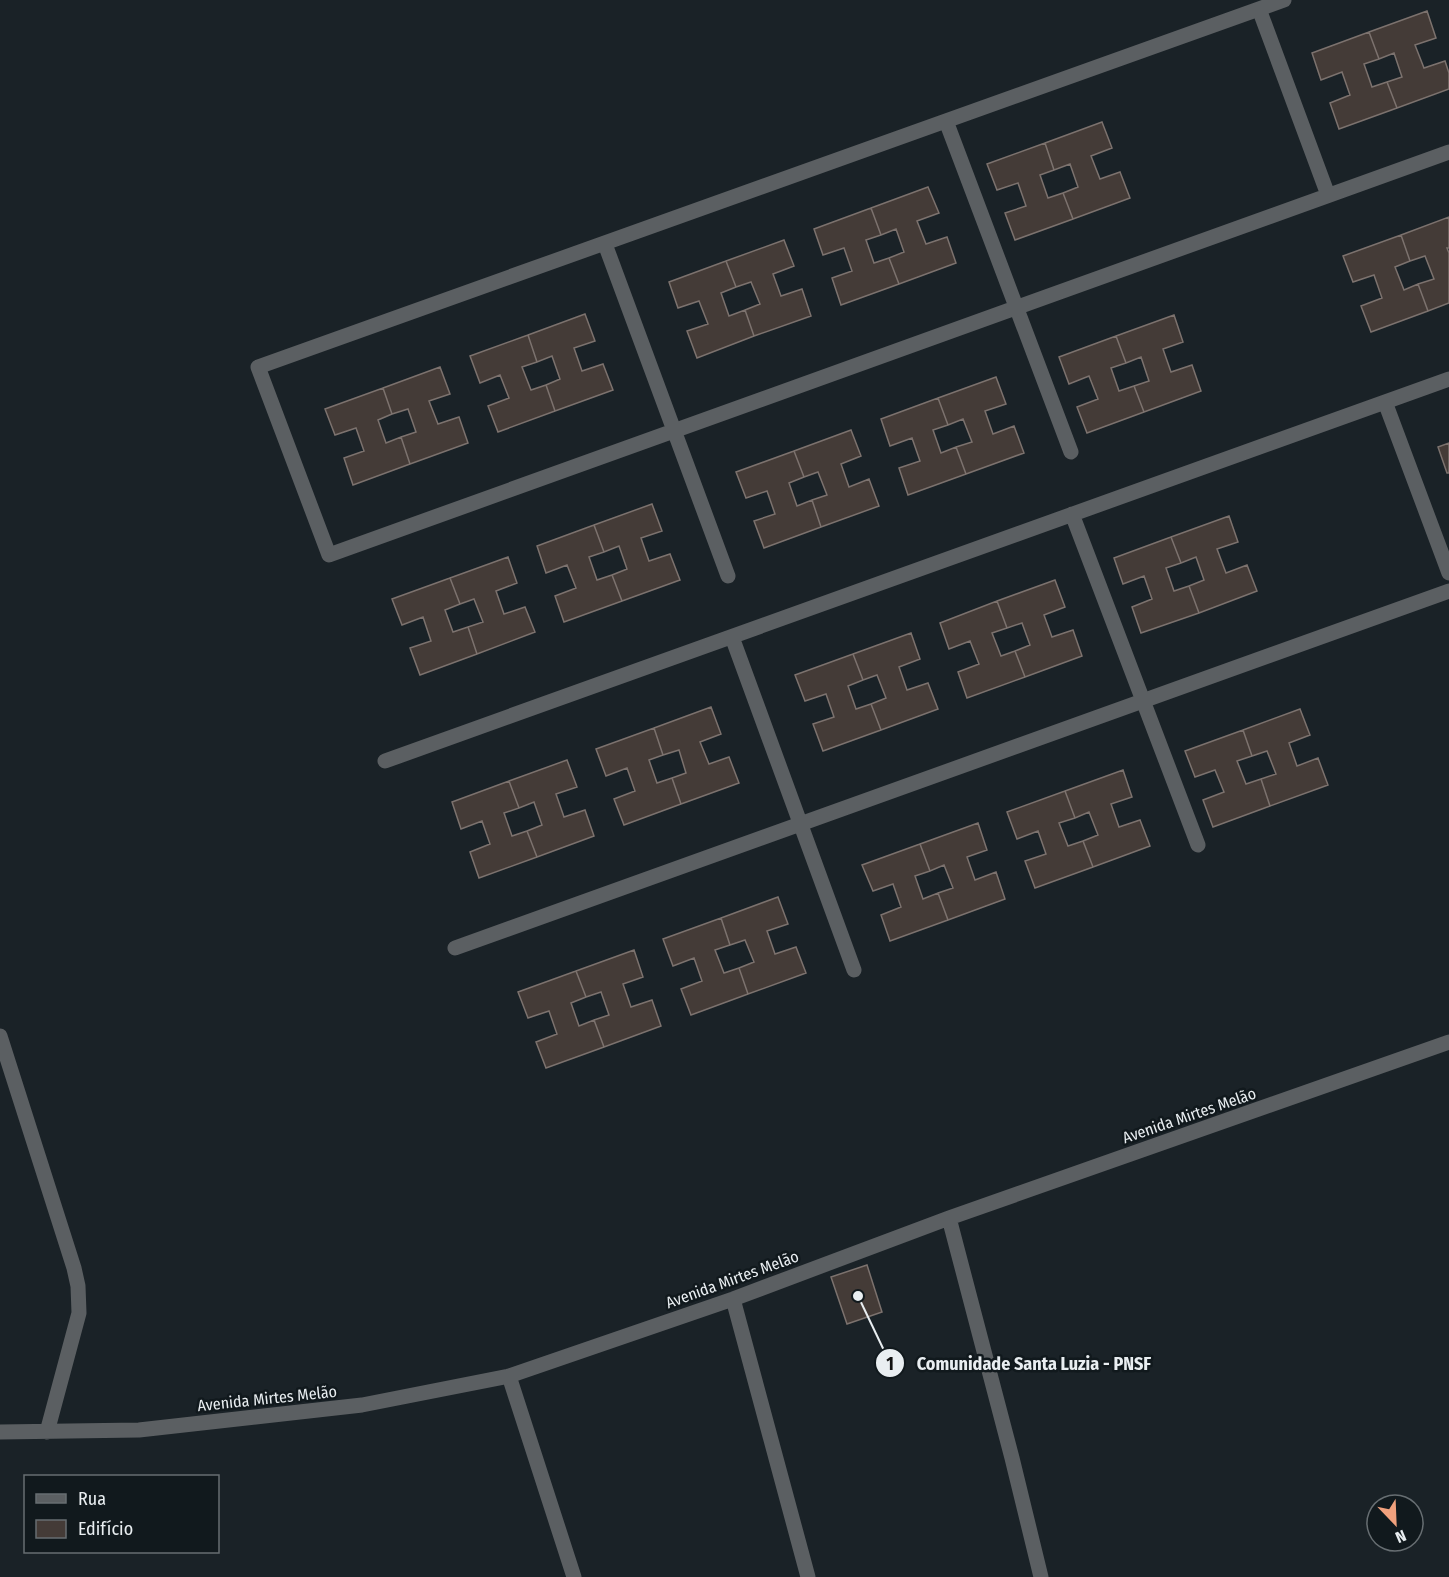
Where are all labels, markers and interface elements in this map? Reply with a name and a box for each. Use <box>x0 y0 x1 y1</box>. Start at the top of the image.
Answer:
street label: Avenida Mirtes Melão <box>1120 1084 1259 1147</box>
street label: Avenida Mirtes Melão <box>663 1247 801 1312</box>
callout: Comunidade Santa Luzia - PNSF <box>875 1345 1164 1381</box>
text: 1 <box>886 1353 894 1375</box>
text: Comunidade Santa Luzia - PNSF <box>917 1353 1151 1375</box>
street label: Avenida Mirtes Melão <box>196 1382 338 1415</box>
legend <box>24 1475 219 1553</box>
text: Rua <box>78 1488 106 1510</box>
north arrow <box>1365 1493 1425 1553</box>
text: Edifício <box>78 1518 133 1540</box>
text: N <box>1393 1526 1409 1547</box>

